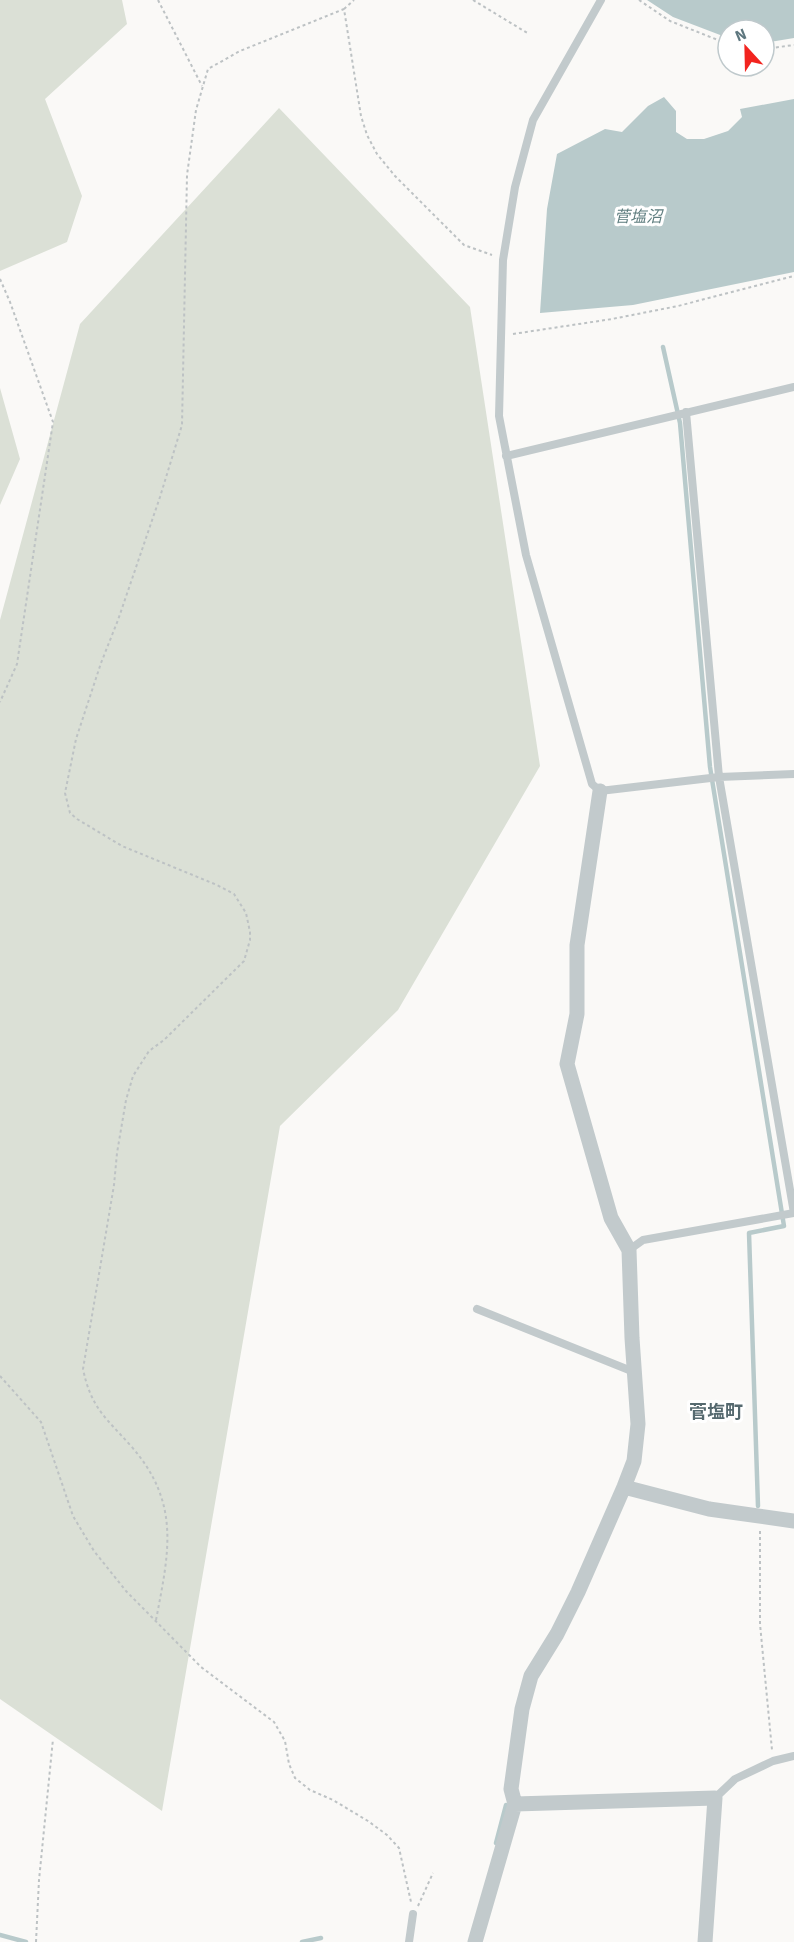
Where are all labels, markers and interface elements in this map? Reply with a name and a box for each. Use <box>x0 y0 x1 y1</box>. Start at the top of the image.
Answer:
north arrow <box>716 18 776 78</box>
text: N <box>732 23 750 47</box>
water label: 菅塩沼 <box>614 206 664 228</box>
district label: 菅塩町 <box>689 1400 743 1425</box>

